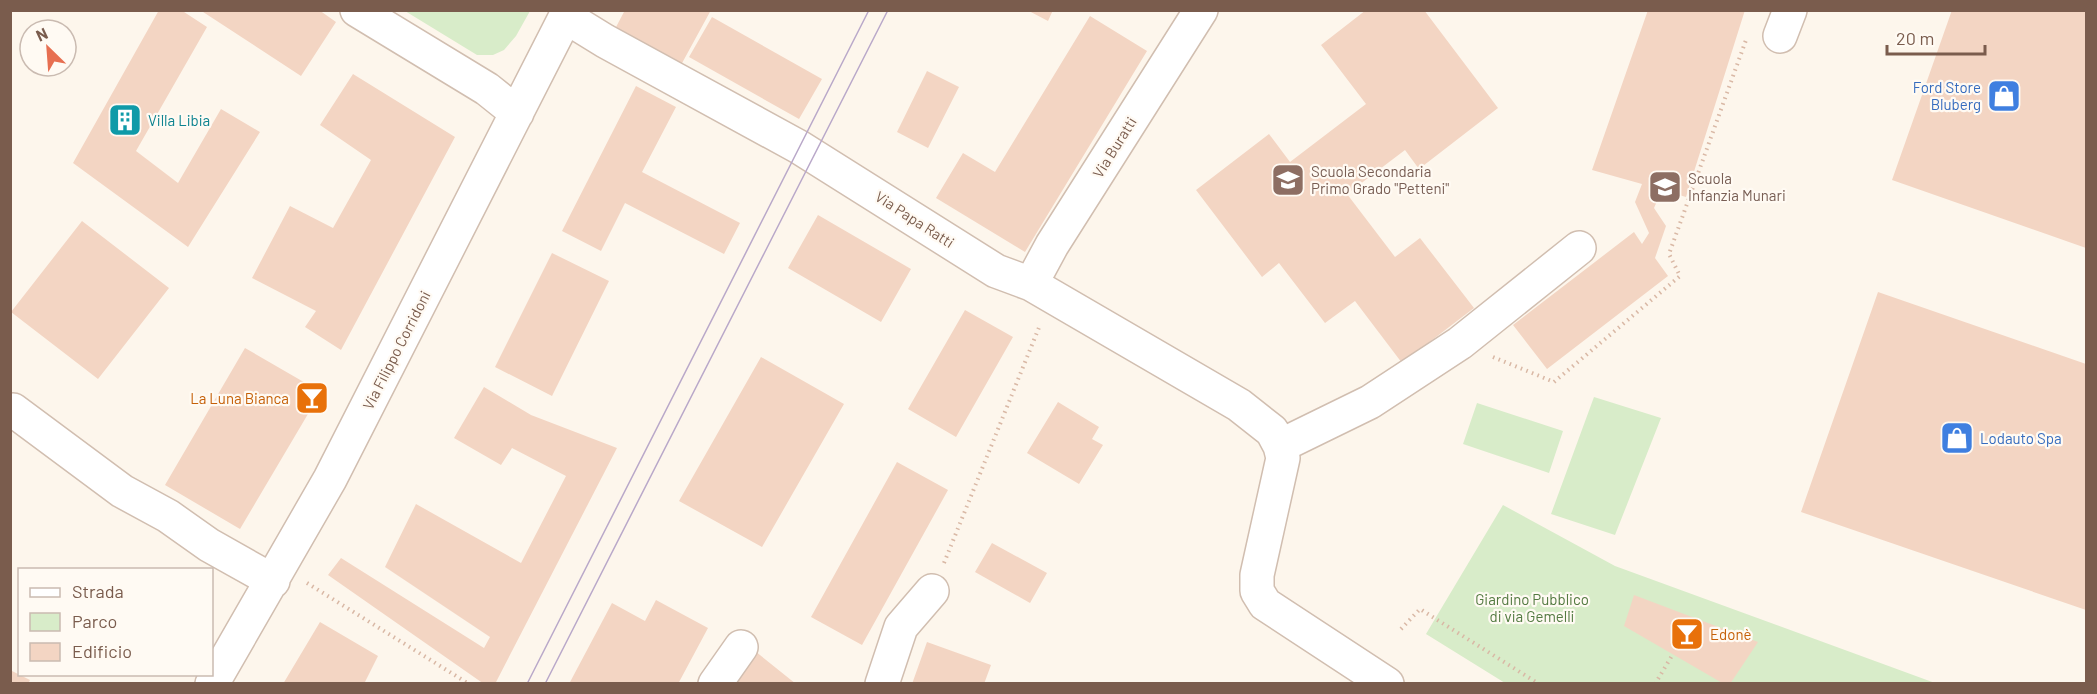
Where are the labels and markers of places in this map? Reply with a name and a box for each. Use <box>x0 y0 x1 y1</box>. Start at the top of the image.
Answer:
place label: Ford Store Bluberg <box>1913 78 1981 113</box>
shop icon: Ford Store Bluberg <box>1986 78 2022 114</box>
building icon: Villa Libia <box>107 102 143 138</box>
place label: Villa Libia <box>148 111 210 129</box>
school or university icon: Scuola Secondaria Primo Grado "Petteni" <box>1270 162 1306 198</box>
place label: Scuola Secondaria Primo Grado "Petteni" <box>1311 162 1449 197</box>
school or university icon: Scuola Infanzia Munari <box>1647 169 1683 205</box>
place label: Scuola Infanzia Munari <box>1688 169 1786 204</box>
bar icon: La Luna Bianca <box>294 380 330 416</box>
place label: La Luna Bianca <box>190 389 289 407</box>
shop icon: Lodauto Spa <box>1939 420 1975 456</box>
place label: Lodauto Spa <box>1980 429 2062 447</box>
bar icon: Edonè <box>1669 616 1705 652</box>
place label: Edonè <box>1710 625 1751 643</box>

